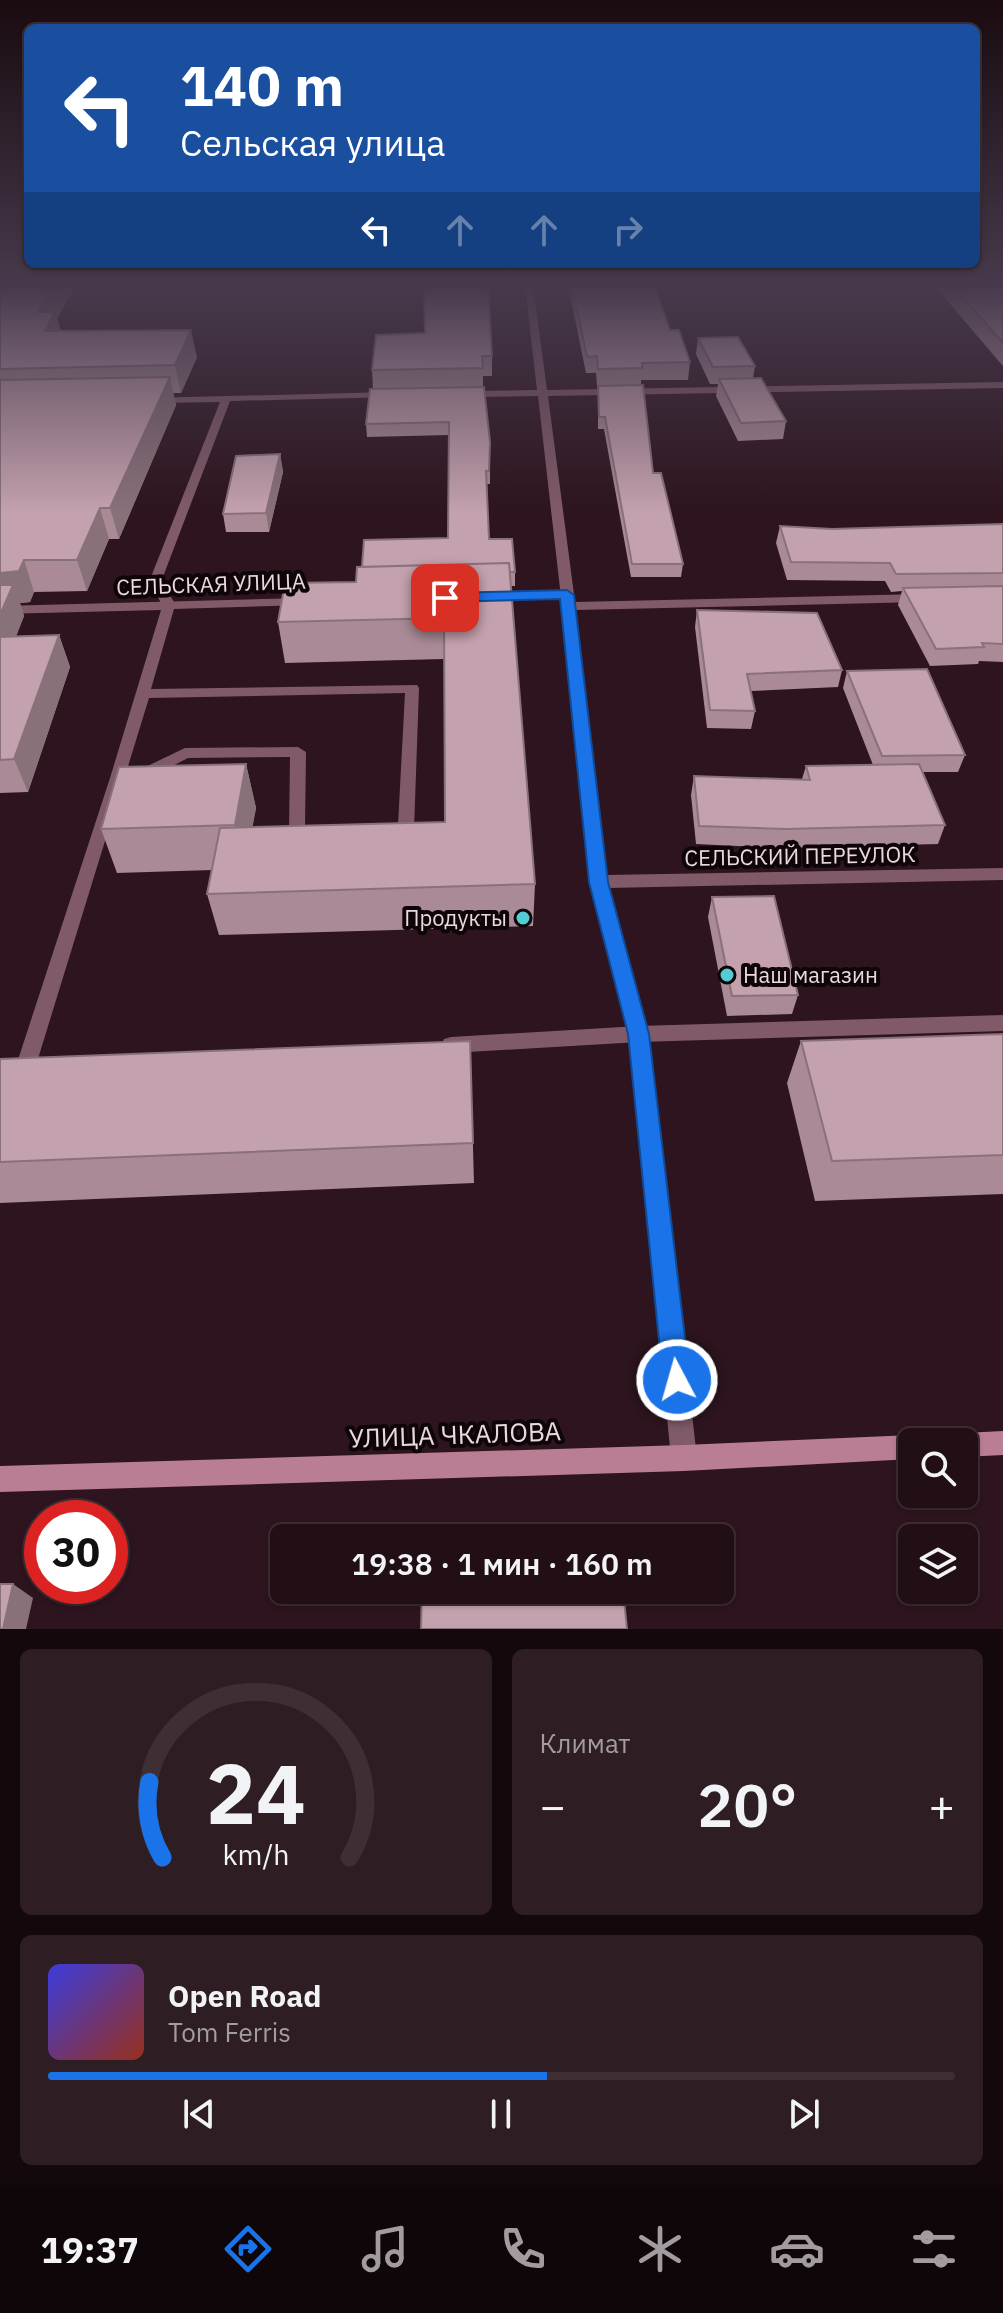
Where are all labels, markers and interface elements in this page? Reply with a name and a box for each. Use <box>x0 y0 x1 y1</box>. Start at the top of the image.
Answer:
text: 140 m <box>180 49 344 121</box>
icon: left <box>48 56 152 160</box>
text: Сельская улица <box>180 119 445 166</box>
icon: left <box>354 208 398 252</box>
icon: ahead <box>438 208 482 252</box>
icon: ahead <box>522 208 566 252</box>
icon: right <box>606 208 650 252</box>
pin <box>411 564 479 632</box>
street label: СЕЛЬСКАЯ УЛИЦА <box>116 566 306 601</box>
icon: arrive <box>423 576 467 620</box>
street label: СЕЛЬСКИЙ ПЕРЕУЛОК <box>684 839 916 872</box>
place label: Продукты <box>404 903 507 932</box>
marker: Продукты <box>514 909 532 927</box>
place label: Наш магазин <box>743 960 878 989</box>
marker: Наш магазин <box>718 966 736 984</box>
position arrow <box>635 1338 719 1422</box>
street label: УЛИЦА ЧКАЛОВА <box>348 1413 562 1455</box>
map controls <box>898 1428 978 1604</box>
button: search <box>898 1428 978 1508</box>
speed limit sign: 30 <box>24 1500 128 1604</box>
button: layers <box>898 1524 978 1604</box>
text: 19:38 · 1 мин · 160 m <box>351 1544 653 1583</box>
text: Климат <box>540 1726 631 1760</box>
text: 24 <box>206 1739 306 1847</box>
text: 20° <box>697 1765 797 1844</box>
text: − <box>540 1777 566 1834</box>
text: + <box>929 1777 955 1834</box>
text: km/h <box>222 1836 289 1873</box>
text: Open Road <box>168 1976 321 2015</box>
text: Tom Ferris <box>168 2015 291 2049</box>
icon: previous <box>177 2092 221 2136</box>
icon: pause <box>479 2092 523 2136</box>
icon: next <box>782 2092 826 2136</box>
icon: directions <box>220 2221 276 2277</box>
icon: music <box>357 2221 413 2277</box>
icon: phone <box>495 2221 551 2277</box>
icon: climate <box>632 2221 688 2277</box>
icon: car <box>769 2221 825 2277</box>
icon: filters <box>906 2221 962 2277</box>
text: 19:37 <box>41 2226 139 2273</box>

